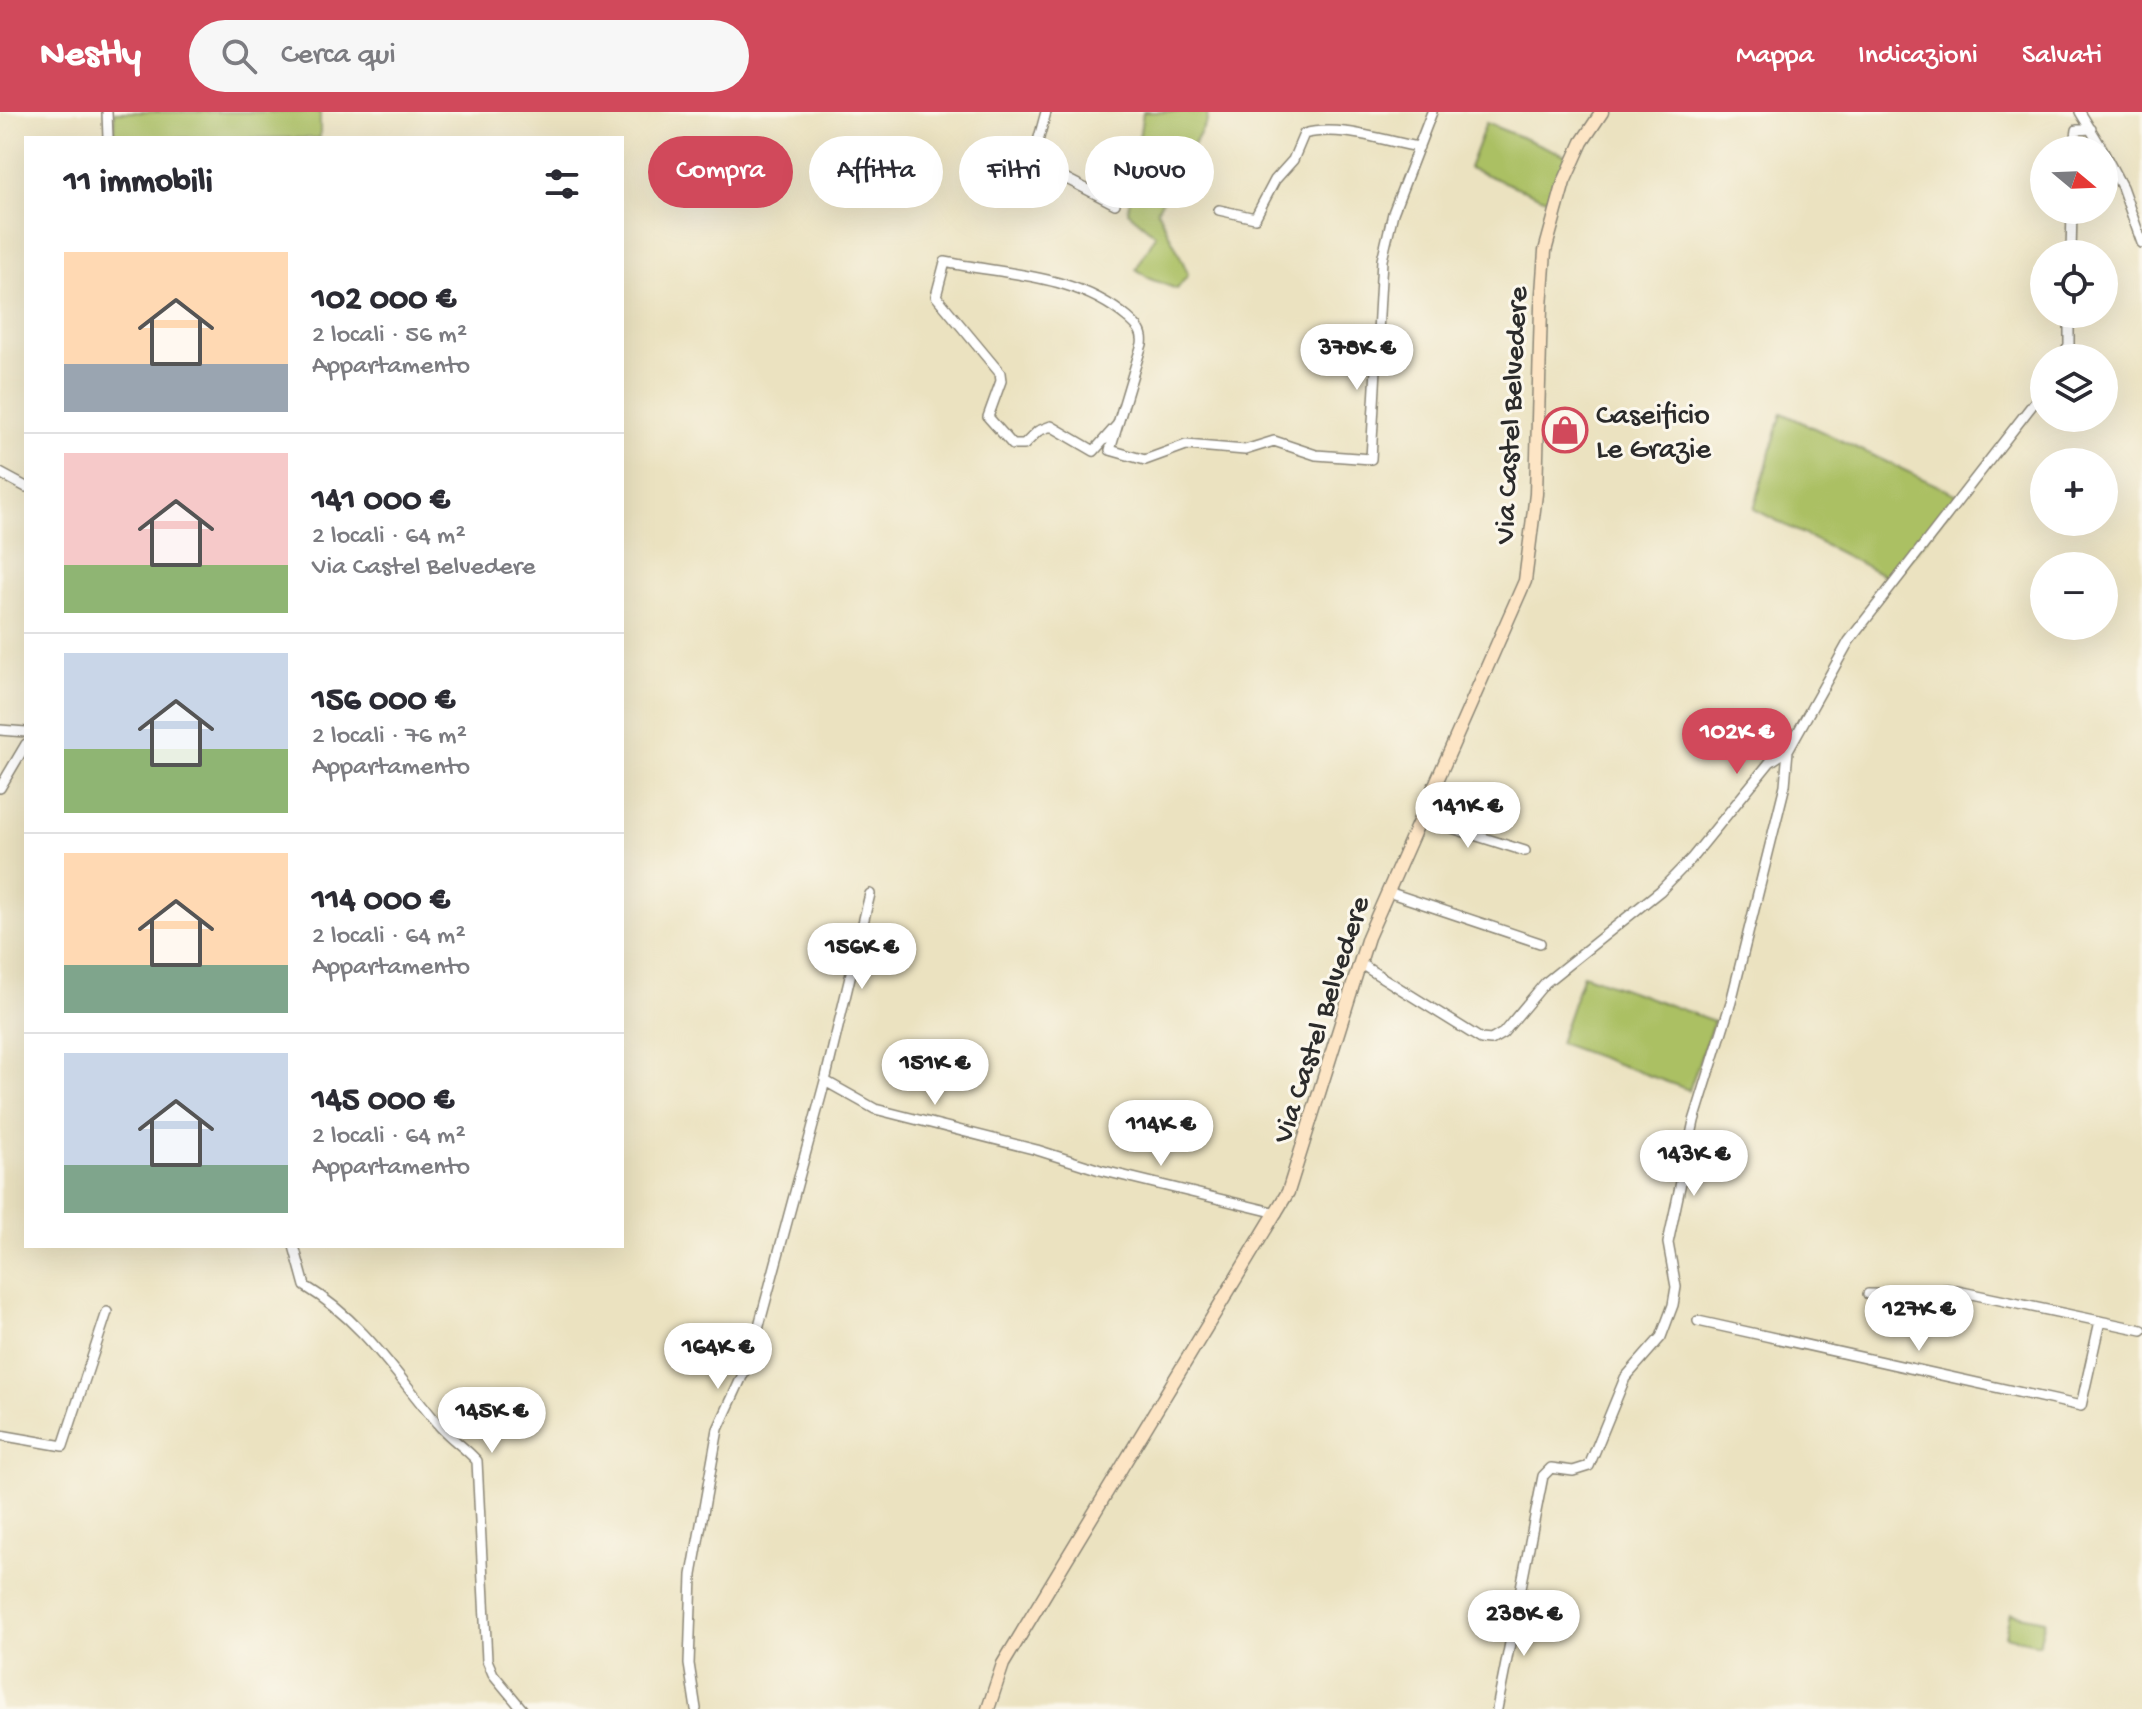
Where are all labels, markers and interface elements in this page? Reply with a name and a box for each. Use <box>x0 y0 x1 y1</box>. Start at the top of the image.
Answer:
search box <box>189 20 749 92</box>
text: Nestly <box>40 34 141 78</box>
icon: search <box>217 34 261 78</box>
text: Cerca qui <box>281 39 396 74</box>
text: Mappa <box>1736 40 1814 73</box>
text: Indicazioni <box>1858 40 1978 73</box>
text: Salvati <box>2022 40 2102 73</box>
chip: Compra <box>648 136 793 208</box>
chip: Affitta <box>809 136 943 208</box>
chip: Filtri <box>959 136 1069 208</box>
chip: Nuovo <box>1085 136 1214 208</box>
north arrow <box>2030 136 2118 224</box>
map controls <box>2030 136 2118 640</box>
icon: filters <box>540 162 584 206</box>
text: 11 immobili <box>64 164 213 204</box>
button: locate <box>2030 240 2118 328</box>
text: 102 000 € <box>312 281 456 321</box>
icon: home <box>128 284 224 380</box>
street label: Via Castel Belvedere <box>1489 285 1538 546</box>
text: 2 locali · 56 m² <box>312 321 467 352</box>
pin: 378K € <box>1292 324 1422 392</box>
text: 378K € <box>1318 334 1396 365</box>
button: layers <box>2030 344 2118 432</box>
text: Appartamento <box>312 352 470 383</box>
place label: Caseificio Le Grazie <box>1596 400 1712 469</box>
shop icon: Caseificio Le Grazie <box>1541 406 1589 454</box>
button: + <box>2030 448 2118 536</box>
text: 141 000 € <box>312 482 450 522</box>
icon: home <box>128 485 224 581</box>
text: 2 locali · 64 m² <box>312 522 466 553</box>
button: − <box>2030 552 2118 640</box>
text: Via Castel Belvedere <box>312 553 535 584</box>
text: 156 000 € <box>312 682 455 722</box>
icon: home <box>128 685 224 781</box>
pin: 102K € <box>1672 708 1802 776</box>
text: 102K € <box>1700 718 1774 749</box>
text: 2 locali · 76 m² <box>312 722 467 753</box>
text: Appartamento <box>312 753 470 784</box>
pin: 141K € <box>1403 782 1533 850</box>
text: 141K € <box>1433 792 1503 823</box>
text: 114 000 € <box>312 882 450 922</box>
icon: home <box>128 885 224 981</box>
street label: Via Castel Belvedere <box>1267 892 1380 1149</box>
text: 2 locali · 64 m² <box>312 922 466 953</box>
pin: 156K € <box>797 923 927 991</box>
text: 156K € <box>825 933 899 964</box>
text: Appartamento <box>312 953 470 984</box>
pin: 151K € <box>870 1039 1000 1107</box>
text: 151K € <box>900 1049 970 1080</box>
text: 145 000 € <box>312 1082 454 1122</box>
icon: home <box>128 1085 224 1181</box>
pin: 114K € <box>1096 1100 1226 1168</box>
text: 114K € <box>1126 1110 1196 1141</box>
text: 2 locali · 64 m² <box>312 1122 466 1153</box>
pin: 143K € <box>1629 1130 1759 1198</box>
text: 143K € <box>1658 1140 1730 1171</box>
text: Appartamento <box>312 1153 470 1184</box>
pin: 127K € <box>1854 1285 1984 1353</box>
text: 127K € <box>1883 1295 1955 1326</box>
pin: 164K € <box>653 1323 783 1391</box>
text: 164K € <box>682 1333 754 1364</box>
pin: 145K € <box>427 1387 557 1455</box>
text: 145K € <box>456 1397 528 1428</box>
pin: 238K € <box>1459 1590 1589 1658</box>
text: 238K € <box>1486 1600 1562 1631</box>

